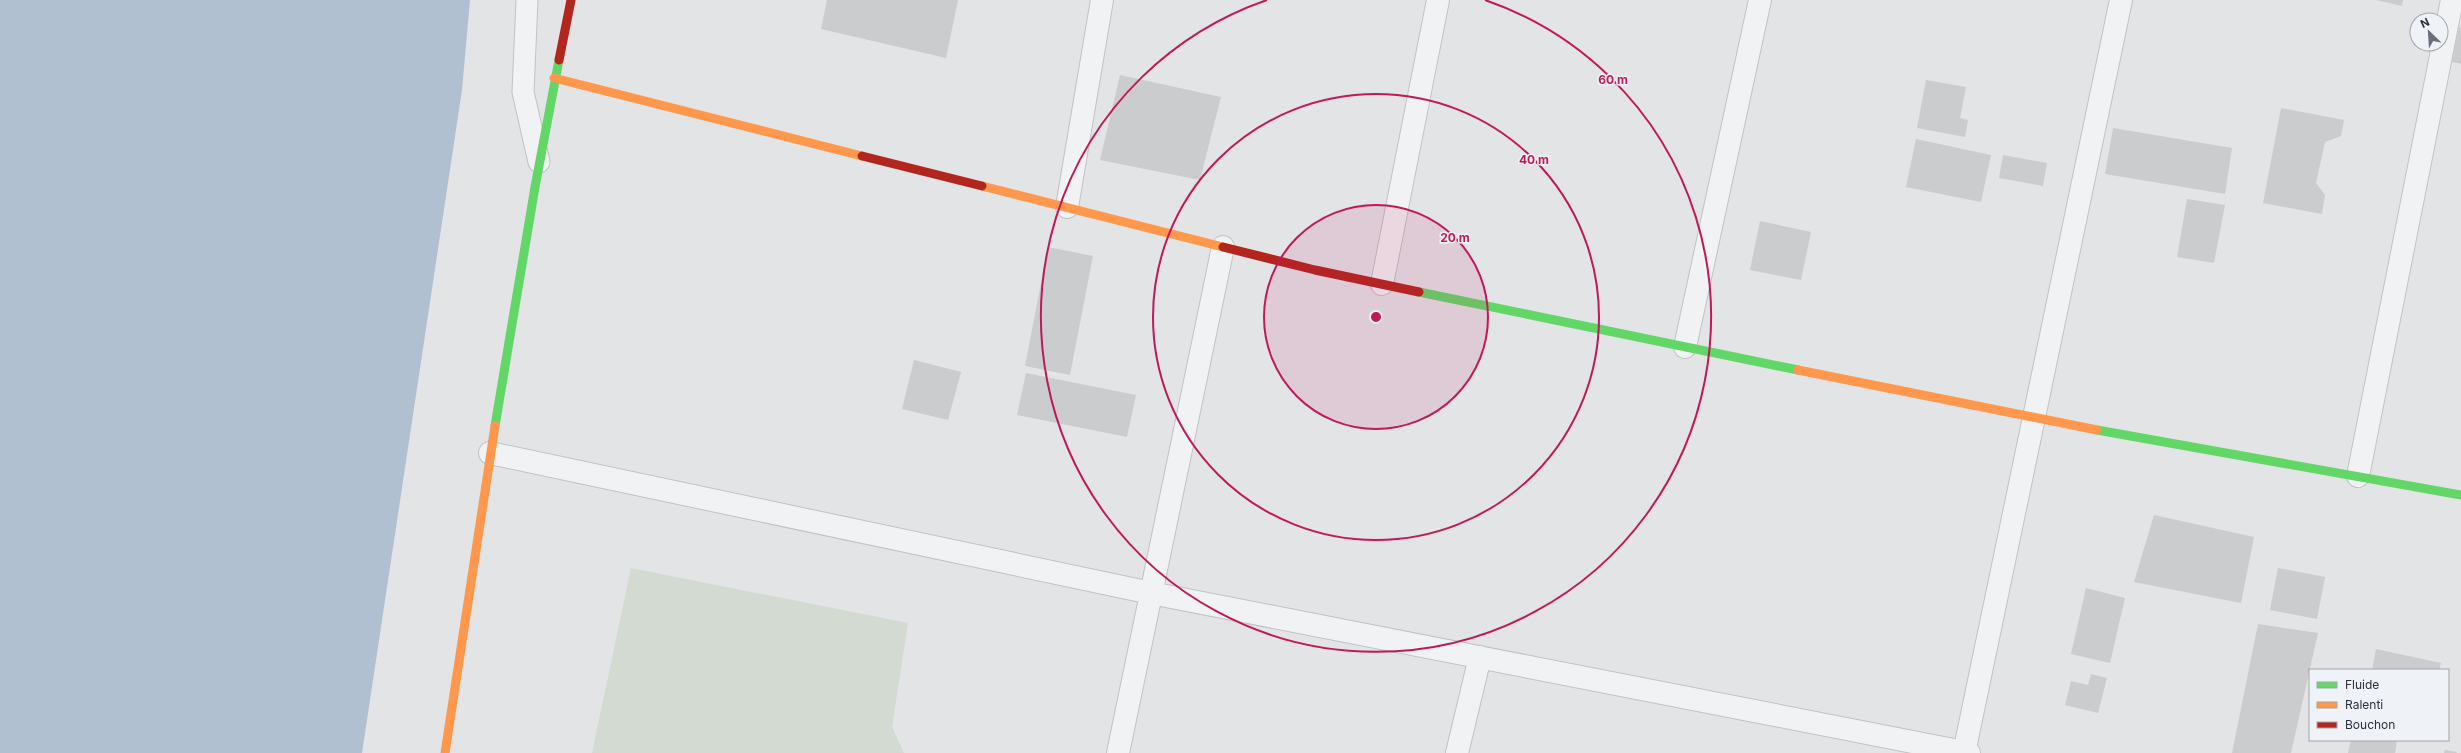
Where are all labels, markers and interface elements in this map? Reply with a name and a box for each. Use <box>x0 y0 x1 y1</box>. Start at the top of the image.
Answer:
north arrow <box>2409 12 2449 52</box>
text: N <box>2418 15 2432 31</box>
text: 60 m <box>1598 72 1628 87</box>
text: 40 m <box>1519 152 1549 167</box>
text: 20 m <box>1440 230 1470 245</box>
centre of rings <box>1369 310 1383 324</box>
legend <box>2309 669 2449 741</box>
text: Fluide <box>2345 677 2379 692</box>
text: Ralenti <box>2345 697 2383 712</box>
text: Bouchon <box>2345 717 2395 732</box>

